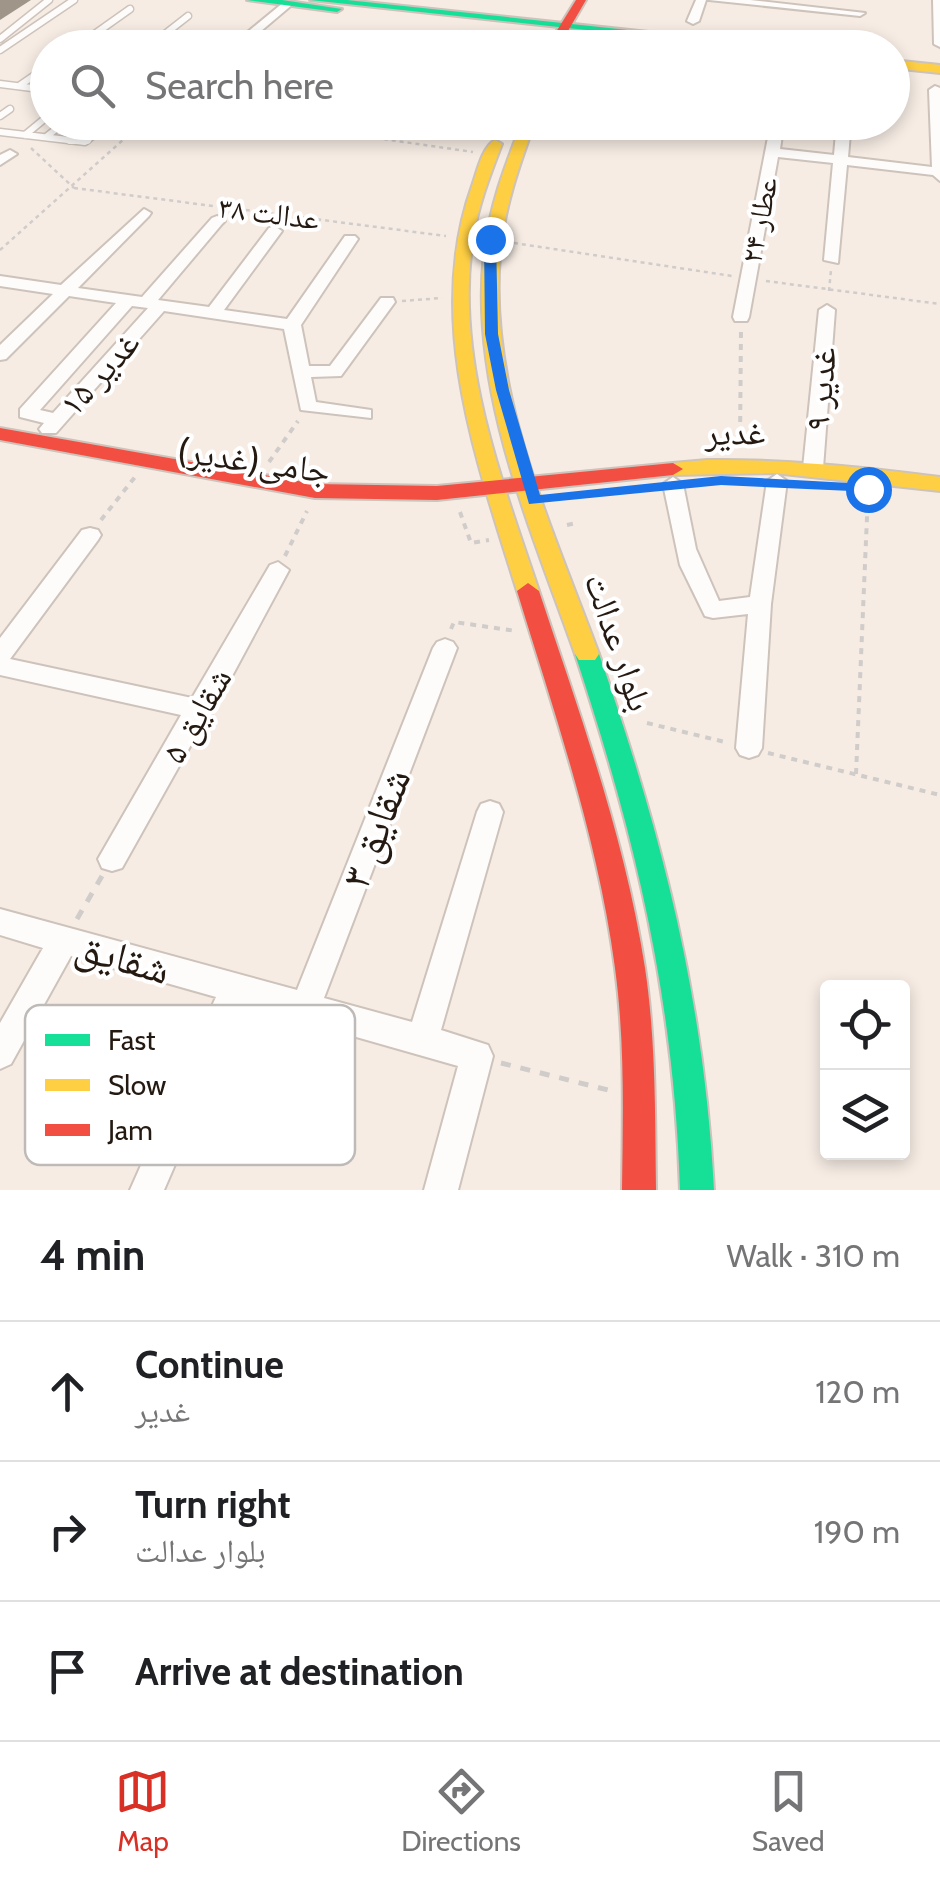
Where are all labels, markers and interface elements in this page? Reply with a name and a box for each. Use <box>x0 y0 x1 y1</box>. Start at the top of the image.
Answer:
search box <box>30 30 910 140</box>
icon: search <box>65 58 120 113</box>
text: Search here <box>145 62 334 109</box>
street label: عطار ۲۴ <box>733 174 785 266</box>
street label: عدالت ۳۸ <box>217 188 321 238</box>
route end <box>468 217 514 263</box>
street label: غدیر ۱۵ <box>50 322 148 424</box>
street label: غدیر ۹ <box>795 345 845 433</box>
street label: غدیر <box>703 410 766 454</box>
street label: جامی(غدیر) <box>175 428 333 492</box>
route start <box>846 467 892 513</box>
street label: بلوار عدالت <box>575 567 663 717</box>
street label: شقایق ۵ <box>152 659 240 771</box>
street label: شقایق ۳ <box>328 761 422 895</box>
street label: شقایق <box>70 919 176 995</box>
map controls <box>820 980 910 1160</box>
button: locate <box>820 980 910 1070</box>
legend <box>25 1005 355 1165</box>
text: Fast <box>108 1023 156 1057</box>
text: Slow <box>108 1068 166 1102</box>
button: layers <box>820 1070 910 1160</box>
text: Jam <box>107 1113 153 1147</box>
text: 4 min <box>40 1229 145 1281</box>
text: Walk · 310 m <box>726 1236 900 1275</box>
text: Continue <box>135 1341 284 1388</box>
icon: ahead <box>40 1364 95 1419</box>
text: 120 m <box>815 1372 900 1411</box>
text: غدیر <box>135 1391 190 1430</box>
text: Turn right <box>135 1481 291 1528</box>
icon: right <box>40 1504 95 1559</box>
text: 190 m <box>814 1512 900 1551</box>
text: بلوار عدالت <box>135 1531 266 1570</box>
icon: arrive <box>40 1644 95 1699</box>
text: Arrive at destination <box>135 1648 464 1695</box>
tab: Map <box>115 1764 170 1858</box>
tab: Directions <box>401 1764 521 1858</box>
tab: Saved <box>752 1764 825 1858</box>

